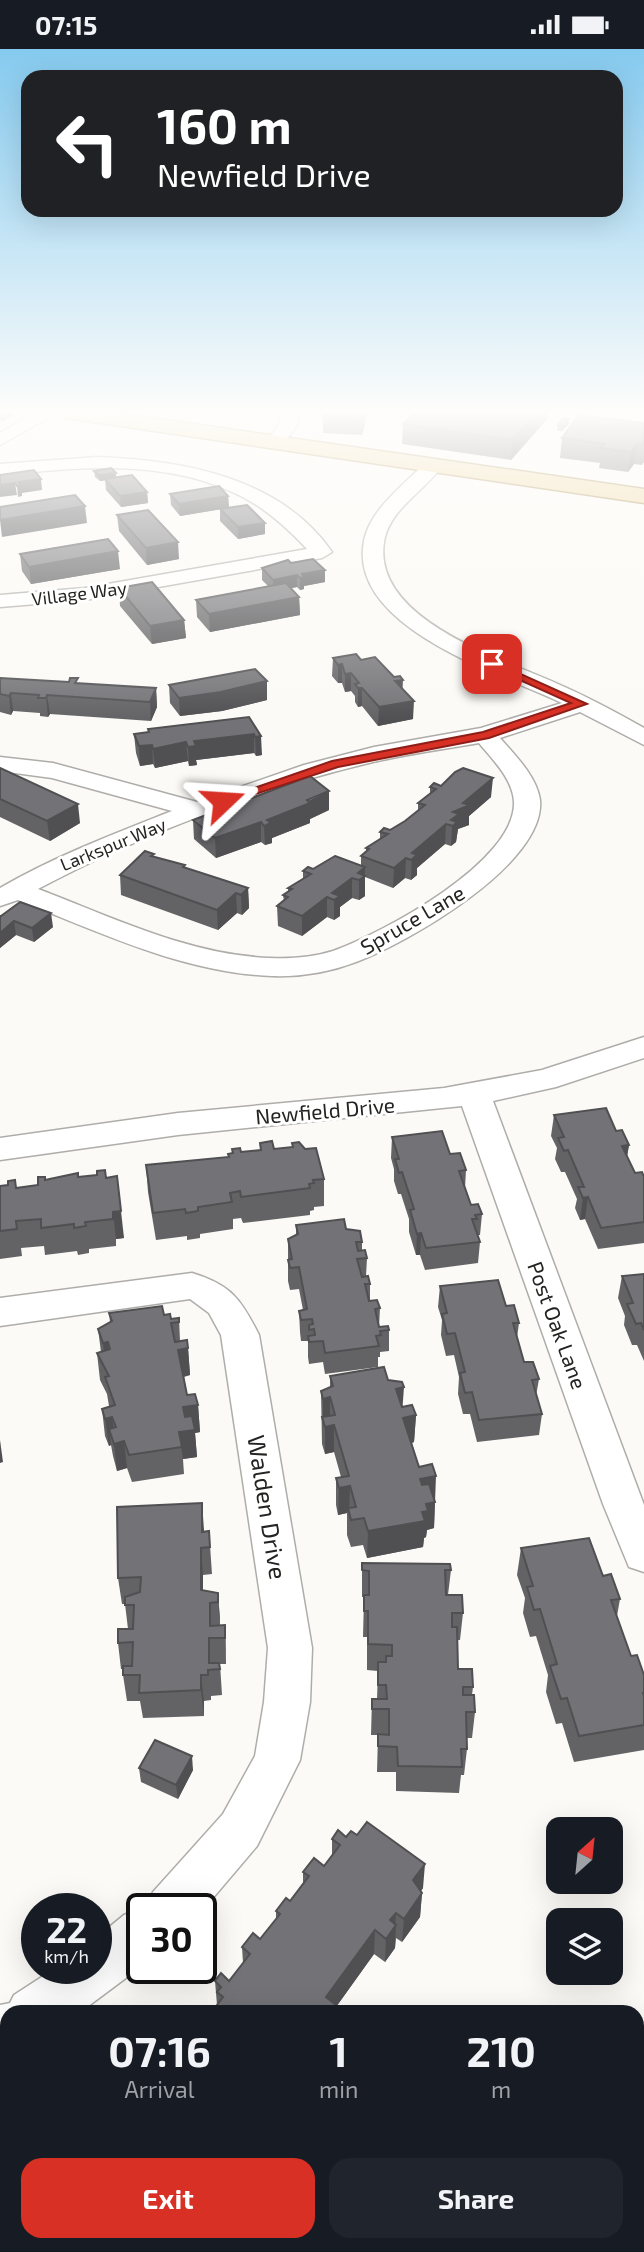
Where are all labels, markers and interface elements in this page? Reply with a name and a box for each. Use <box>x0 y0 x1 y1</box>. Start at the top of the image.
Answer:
text: 07:15 <box>35 9 97 40</box>
text: 160 m <box>157 95 292 154</box>
icon: left <box>42 98 133 189</box>
text: Newfield Drive <box>157 155 371 193</box>
street label: Village Way <box>30 576 128 610</box>
pin <box>462 634 522 694</box>
icon: arrive <box>473 645 511 683</box>
position arrow <box>186 764 260 838</box>
street label: Larkspur Way <box>57 813 170 875</box>
street label: Spruce Lane <box>355 879 469 959</box>
street label: Newfield Drive <box>254 1091 396 1129</box>
street label: Post Oak Lane <box>523 1258 593 1392</box>
street label: Walden Drive <box>242 1433 294 1581</box>
north arrow <box>546 1817 623 1893</box>
map controls <box>546 1817 623 1985</box>
speed limit sign: 30 <box>126 1893 217 1984</box>
text: 22 <box>46 1908 87 1950</box>
button: layers <box>546 1908 623 1985</box>
text: km/h <box>44 1945 89 1967</box>
text: 07:16 <box>108 2025 211 2075</box>
text: 1 <box>330 2025 348 2075</box>
text: 210 <box>467 2025 536 2075</box>
text: Arrival <box>125 2075 195 2103</box>
text: min <box>319 2075 358 2103</box>
text: m <box>491 2075 511 2103</box>
button: Exit <box>21 2158 315 2238</box>
button: Share <box>329 2158 623 2238</box>

